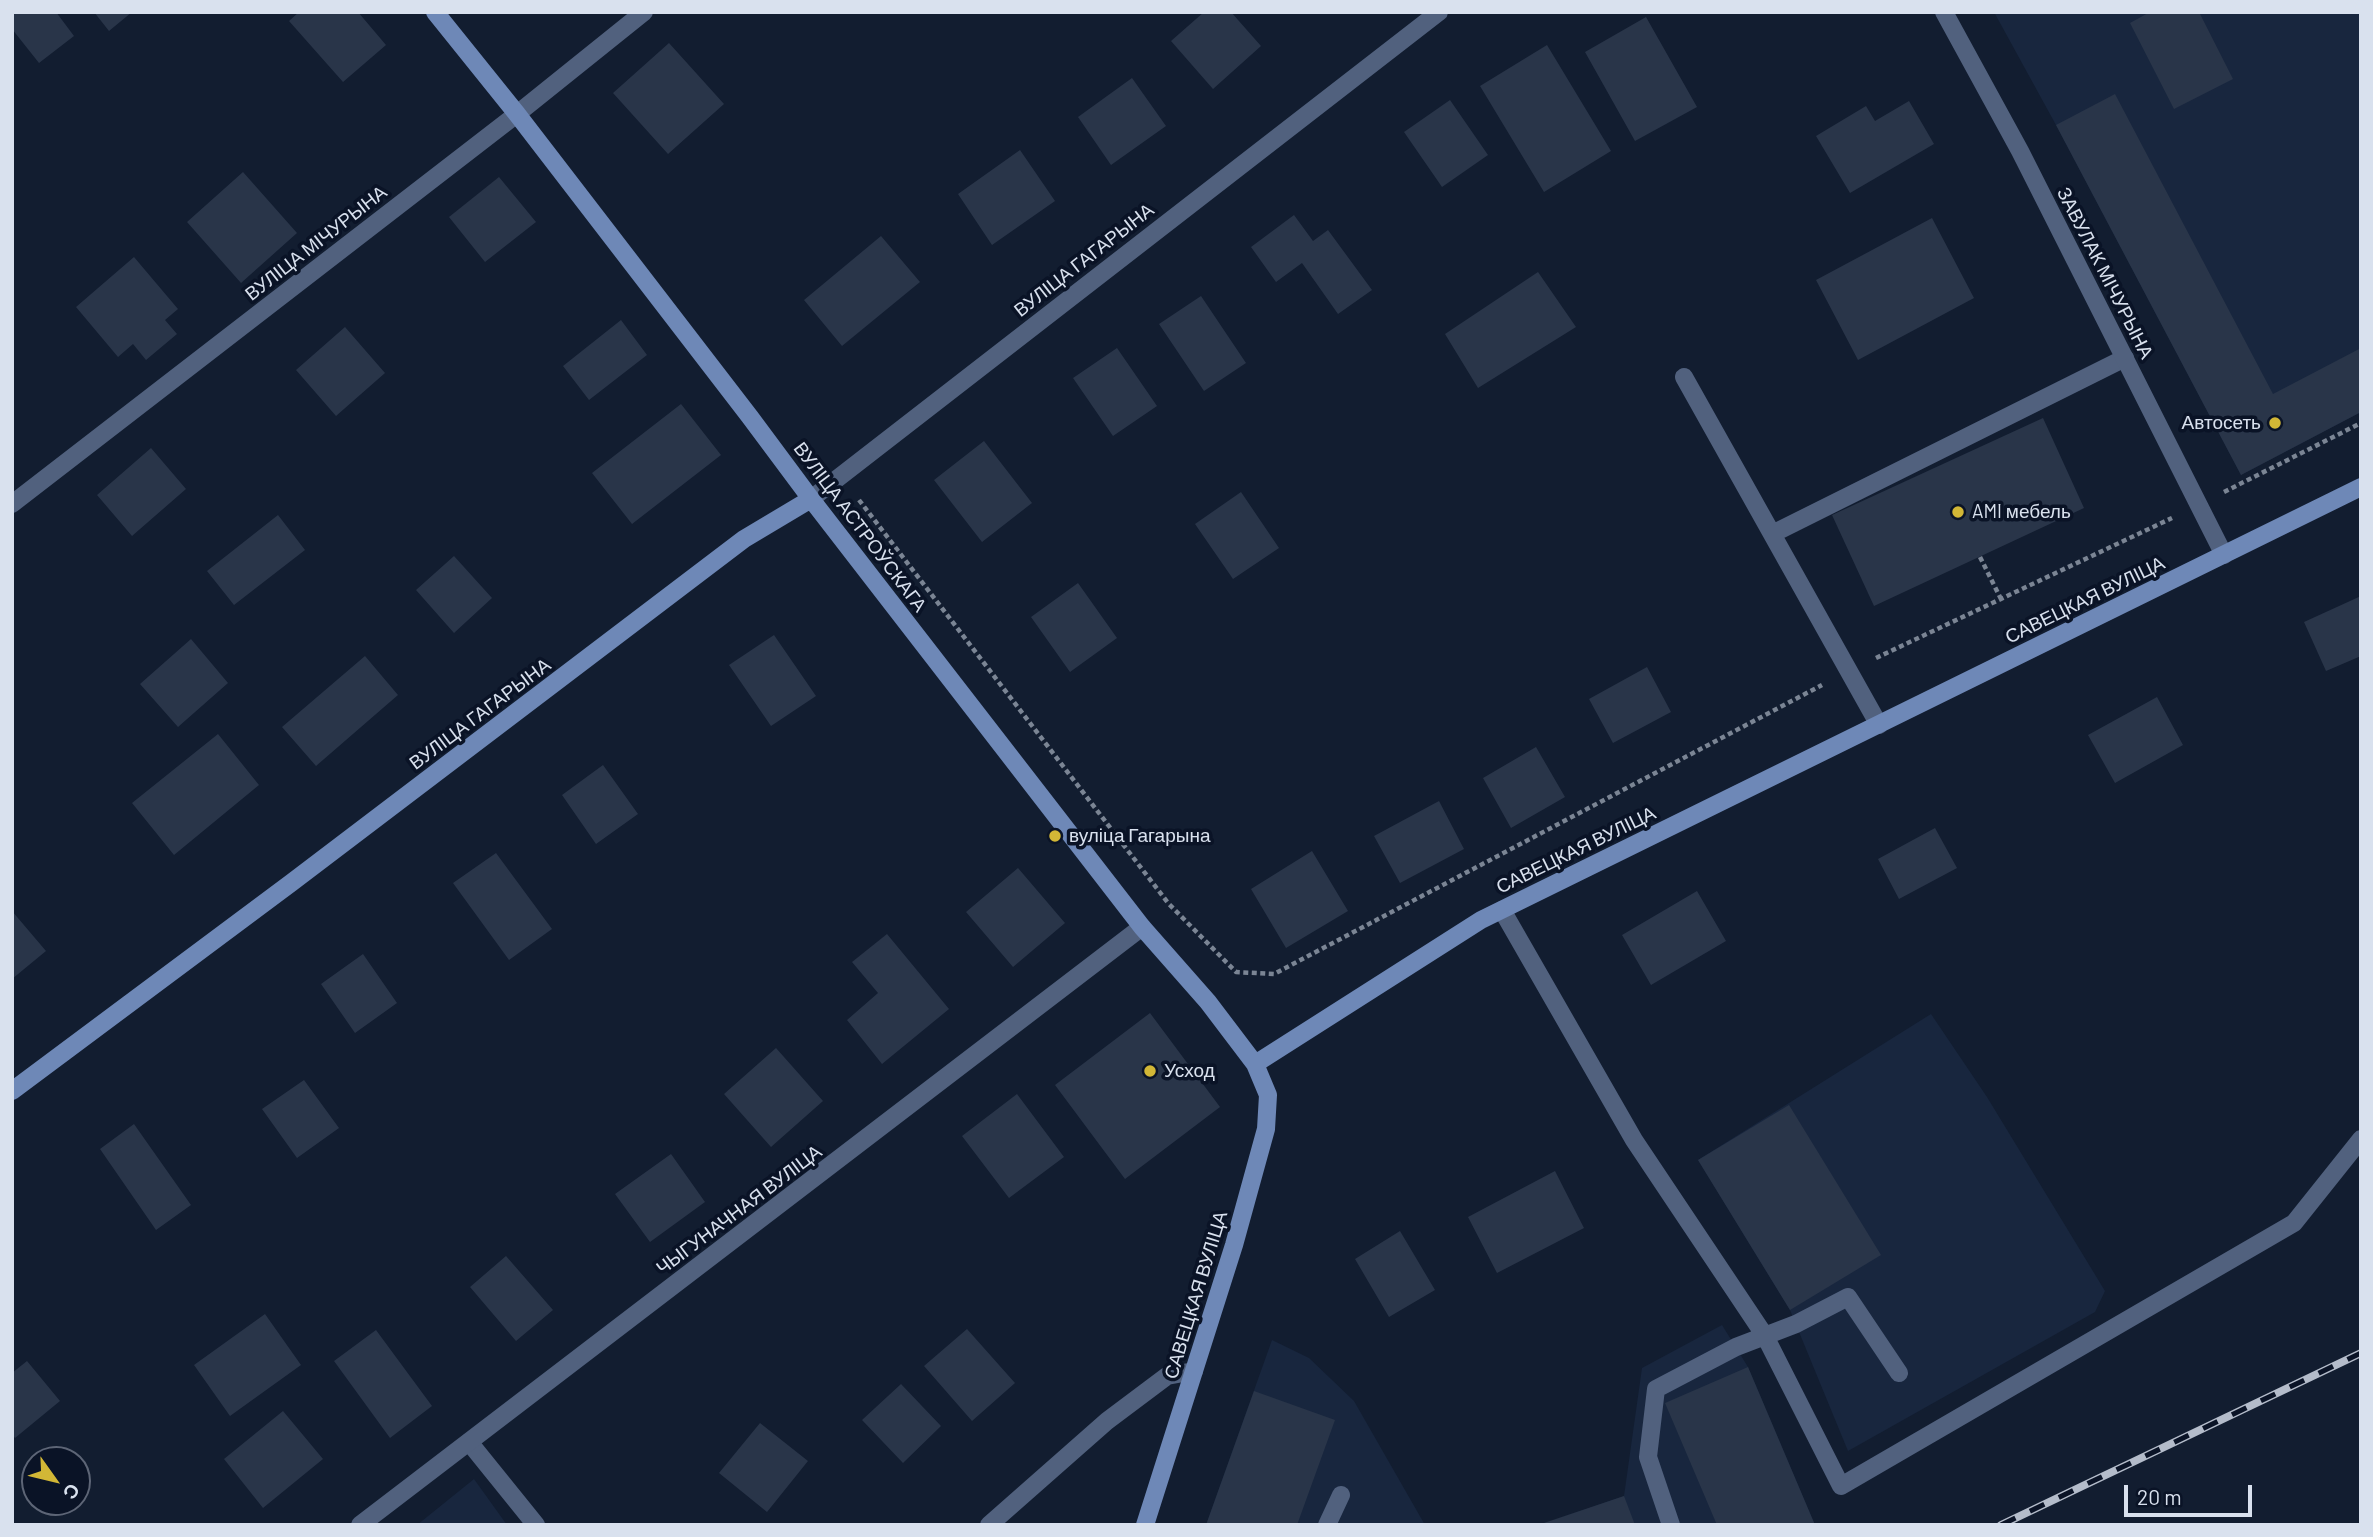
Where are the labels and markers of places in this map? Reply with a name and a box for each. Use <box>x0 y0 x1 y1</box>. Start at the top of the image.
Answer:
place label: Автосеть <box>2182 412 2261 434</box>
marker: Автосеть <box>2267 415 2283 431</box>
place label: AMI мебель <box>1972 501 2071 523</box>
marker: AMI мебель <box>1950 504 1966 520</box>
place label: вуліца Гагарына <box>1069 825 1210 847</box>
marker: вуліца Гагарына <box>1047 828 1063 844</box>
place label: Усход <box>1164 1060 1215 1082</box>
marker: Усход <box>1142 1063 1158 1079</box>

